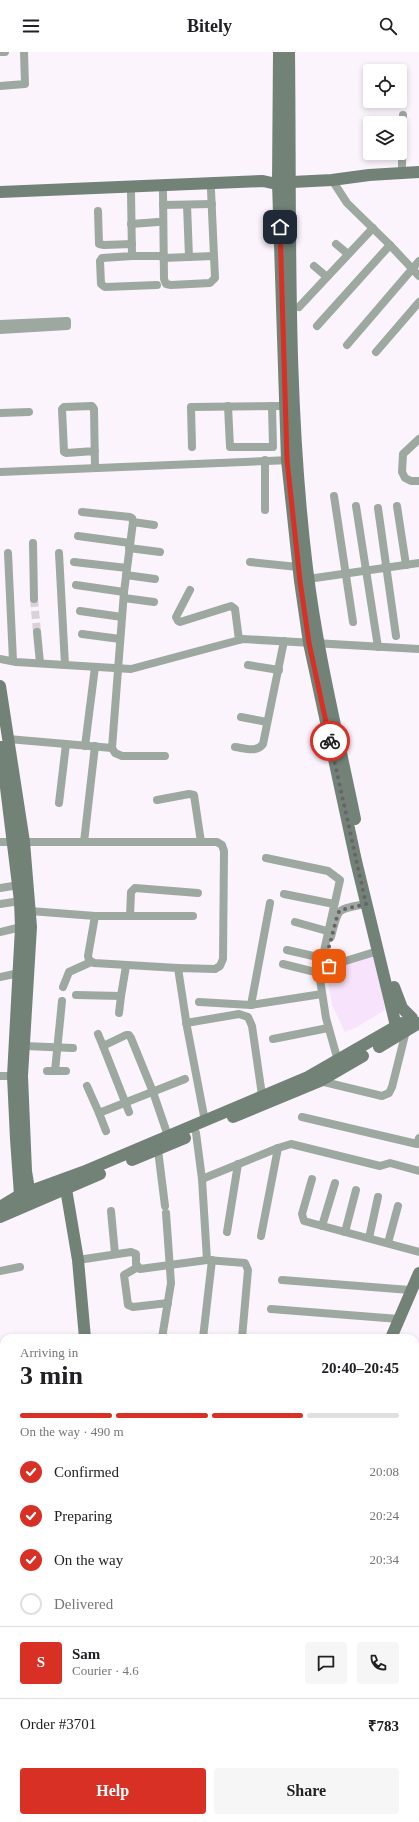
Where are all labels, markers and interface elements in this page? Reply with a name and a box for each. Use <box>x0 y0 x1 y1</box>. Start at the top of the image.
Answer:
icon: menu <box>20 15 42 37</box>
icon: search <box>377 15 399 37</box>
text: Bitely <box>187 16 232 36</box>
map controls <box>363 64 407 160</box>
button: locate <box>363 64 407 108</box>
button: layers <box>363 116 407 160</box>
pin <box>263 210 297 244</box>
icon: home <box>269 216 291 238</box>
courier <box>310 721 350 761</box>
icon: bike <box>319 730 341 752</box>
pin <box>312 949 346 983</box>
icon: bag <box>318 955 340 977</box>
text: Arriving in <box>20 1345 78 1360</box>
text: 20:40–20:45 <box>322 1360 399 1376</box>
text: 3 min <box>20 1361 83 1390</box>
text: On the way · 490 m <box>20 1424 124 1439</box>
icon: check <box>20 1461 42 1483</box>
text: Confirmed <box>54 1464 119 1480</box>
text: 20:08 <box>369 1464 399 1479</box>
icon: check <box>20 1505 42 1527</box>
text: Preparing <box>54 1508 112 1524</box>
text: 20:24 <box>369 1508 399 1523</box>
icon: check <box>20 1549 42 1571</box>
text: On the way <box>54 1552 123 1568</box>
text: 20:34 <box>369 1552 399 1567</box>
text: Delivered <box>54 1596 113 1612</box>
button: chat <box>305 1642 347 1684</box>
button: phone <box>357 1642 399 1684</box>
text: Sam <box>72 1646 100 1662</box>
text: S <box>37 1654 45 1670</box>
text: Courier · 4.6 <box>72 1663 139 1678</box>
text: Order #3701 <box>20 1716 96 1732</box>
text: ₹783 <box>368 1718 399 1734</box>
button: Help <box>20 1768 206 1814</box>
button: Share <box>214 1768 399 1814</box>

